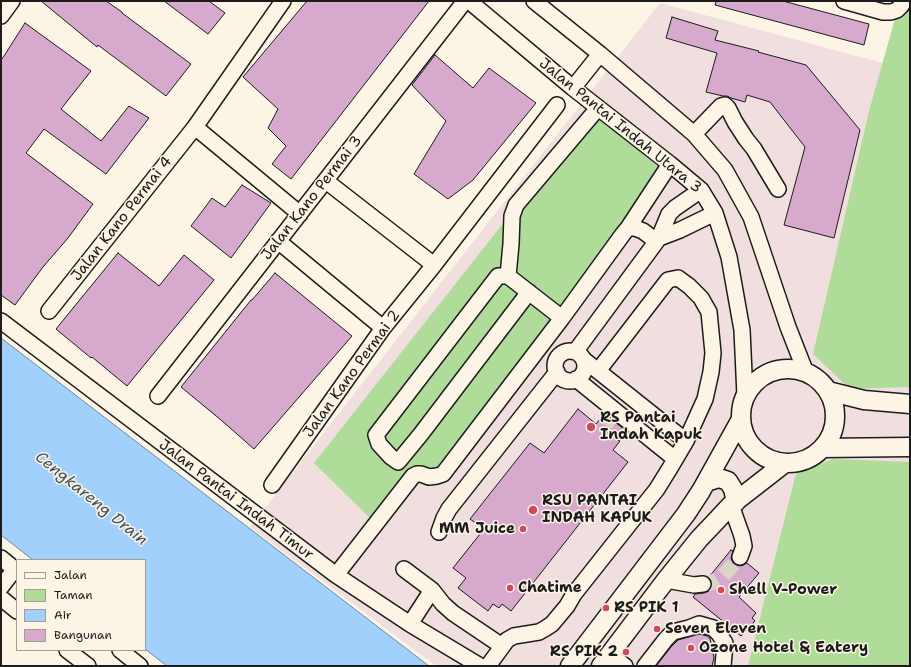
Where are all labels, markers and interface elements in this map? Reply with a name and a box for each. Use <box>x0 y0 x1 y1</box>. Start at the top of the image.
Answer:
street label: Jalan Pantai Indah Utara 3 <box>535 55 705 197</box>
street label: Jalan Kano Permai 3 <box>258 132 366 264</box>
street label: Jalan Kano Permai 4 <box>68 153 176 285</box>
street label: Jalan Kano Permai 2 <box>300 307 404 441</box>
place label: RS Pantai Indah Kapuk <box>600 409 702 444</box>
marker: RS Pantai Indah Kapuk <box>585 421 597 433</box>
street label: Jalan Pantai Indah Timur <box>155 436 317 564</box>
water label: Cengkareng Drain <box>31 448 151 550</box>
place label: RSU PANTAI INDAH KAPUK <box>542 492 652 527</box>
marker: RSU PANTAI INDAH KAPUK <box>527 504 539 516</box>
place label: MM Juice <box>439 520 515 538</box>
marker: MM Juice <box>518 524 528 534</box>
legend <box>16 559 146 651</box>
text: Jalan <box>54 567 87 583</box>
place label: Chatime <box>518 579 582 597</box>
place label: Shell V-Power <box>729 581 837 599</box>
marker: Chatime <box>505 583 515 593</box>
marker: Shell V-Power <box>716 585 726 595</box>
text: Taman <box>54 587 93 603</box>
place label: RS PIK 1 <box>614 599 679 617</box>
marker: RS PIK 1 <box>601 603 611 613</box>
text: Air <box>54 607 72 623</box>
place label: Seven Eleven <box>665 620 766 638</box>
marker: Seven Eleven <box>652 624 662 634</box>
text: Bangunan <box>54 627 112 643</box>
place label: Ozone Hotel & Eatery <box>699 639 868 657</box>
place label: RS PIK 2 <box>550 643 618 661</box>
marker: Ozone Hotel & Eatery <box>686 643 696 653</box>
marker: RS PIK 2 <box>621 647 631 657</box>

